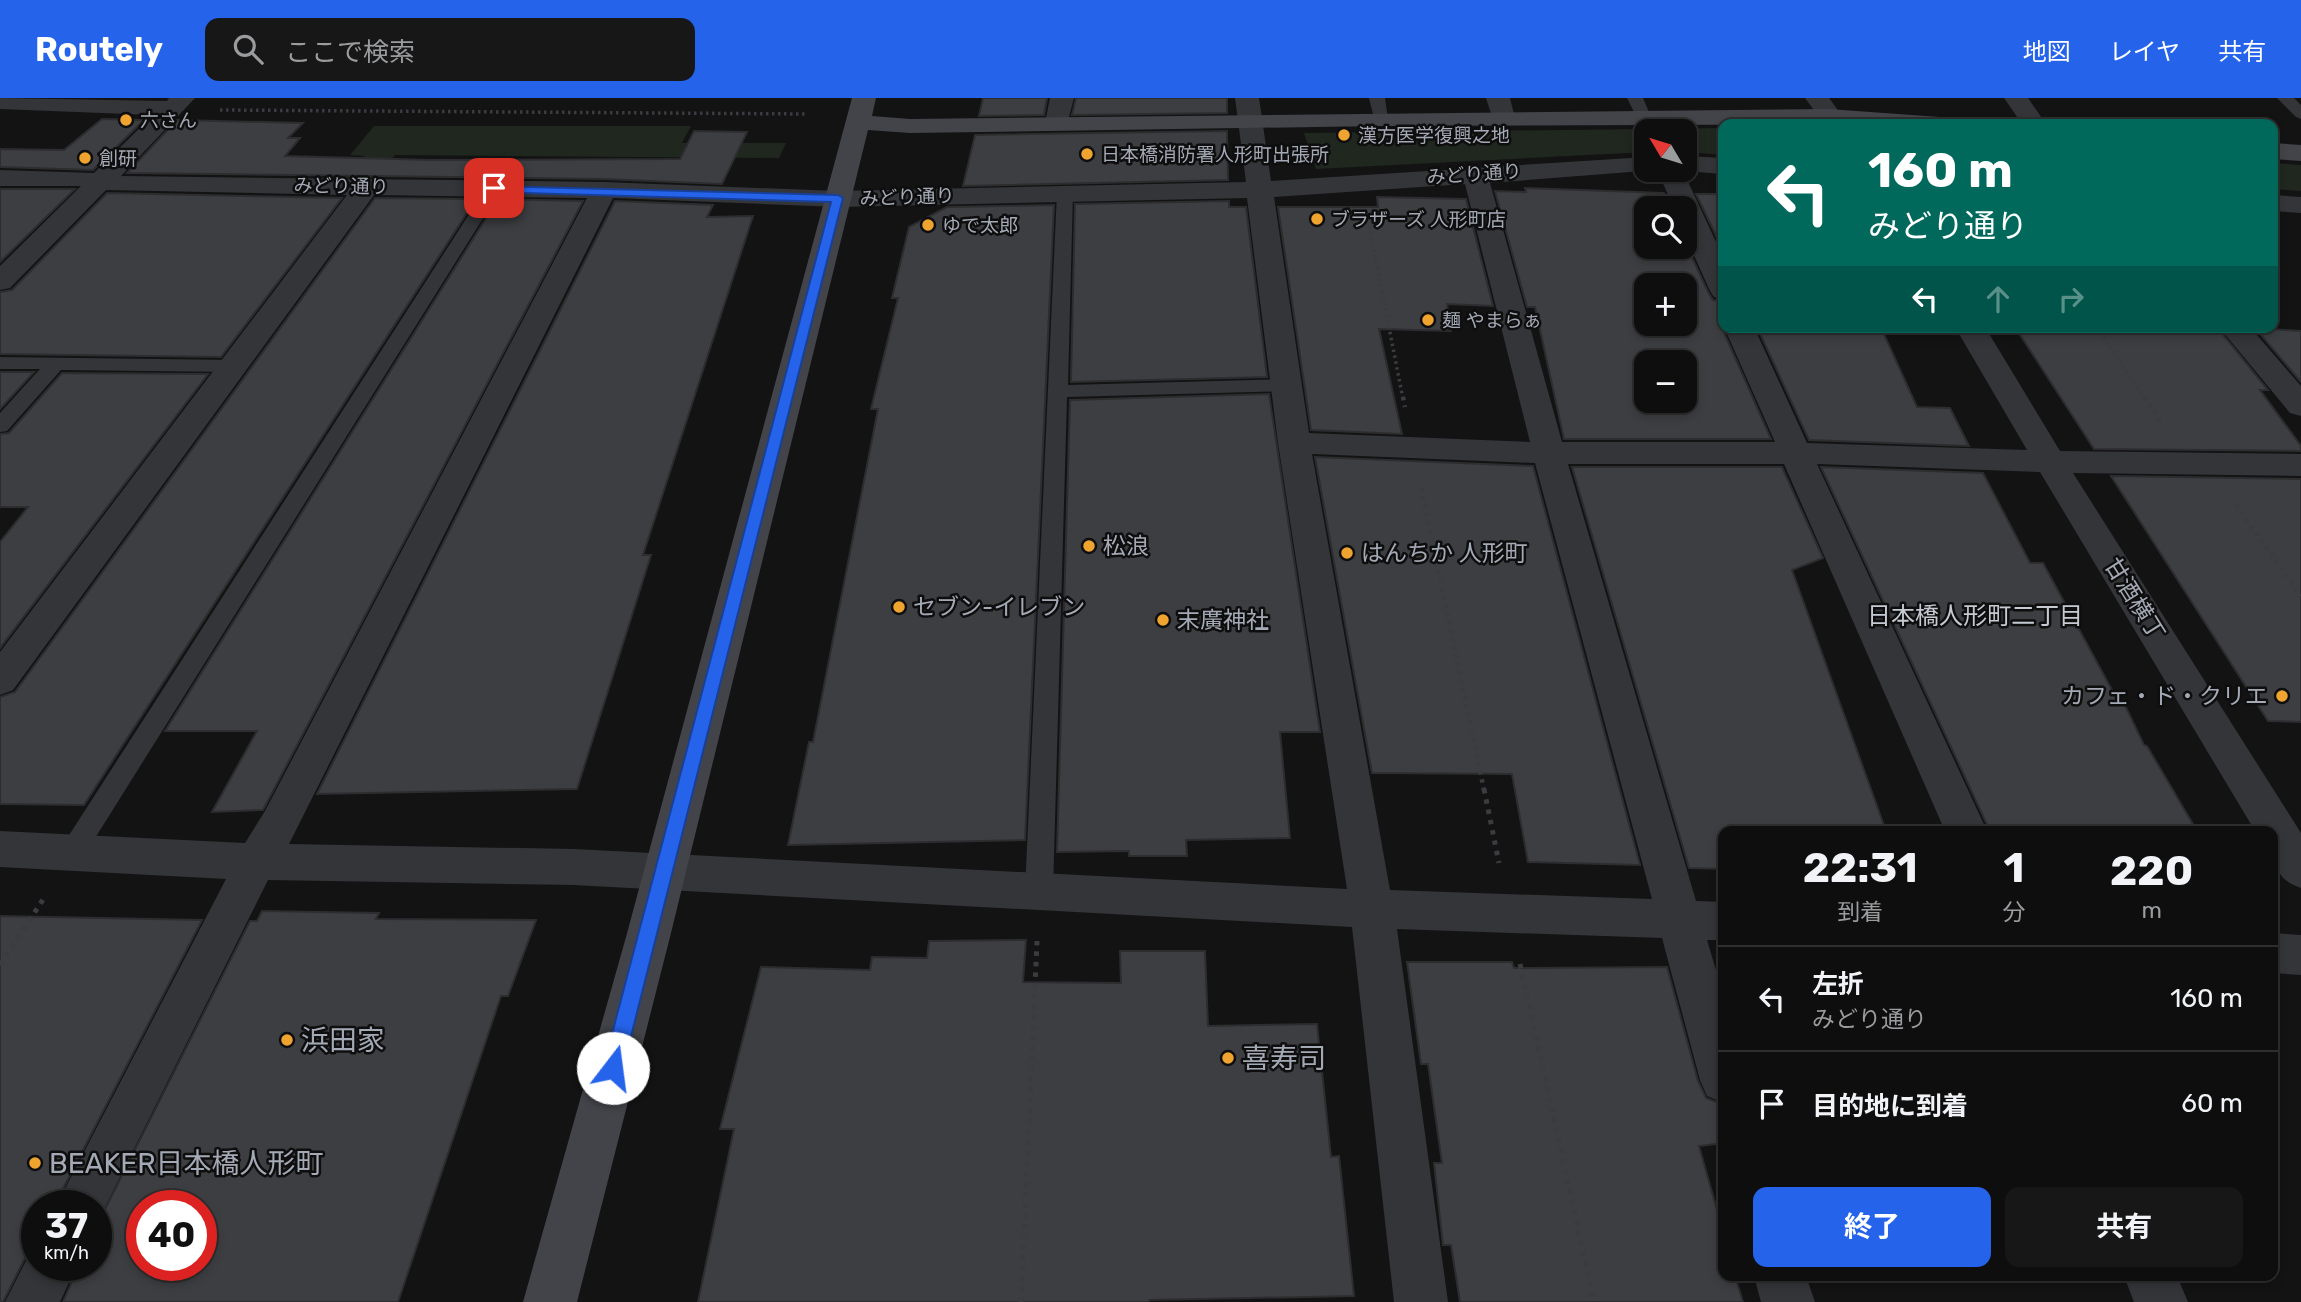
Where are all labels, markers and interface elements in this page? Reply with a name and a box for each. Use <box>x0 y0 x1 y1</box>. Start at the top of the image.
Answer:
search box <box>205 18 695 81</box>
text: Routely <box>35 30 163 69</box>
icon: search <box>229 30 267 68</box>
text: ここで検索 <box>285 37 415 68</box>
text: 地図 <box>2023 38 2071 66</box>
text: レイヤ <box>2109 38 2180 66</box>
text: 共有 <box>2218 38 2266 66</box>
place label: 六さん <box>140 109 197 132</box>
marker: 六さん <box>118 112 134 128</box>
north arrow <box>1634 119 1698 182</box>
map controls <box>1634 119 1697 413</box>
place label: 漢方医学復興之地 <box>1358 124 1510 147</box>
marker: 漢方医学復興之地 <box>1336 127 1352 143</box>
text: 160 m <box>1868 141 2013 199</box>
place label: 日本橋消防署人形町出張所 <box>1101 143 1329 166</box>
marker: 日本橋消防署人形町出張所 <box>1079 146 1095 162</box>
place label: 創研 <box>99 147 137 170</box>
icon: left <box>1753 147 1844 238</box>
marker: 創研 <box>77 150 93 166</box>
pin <box>464 158 524 218</box>
street label: みどり通り <box>1426 159 1522 189</box>
icon: arrive <box>475 169 513 207</box>
street label: みどり通り <box>293 174 389 198</box>
street label: みどり通り <box>859 184 955 210</box>
button: search <box>1634 196 1697 259</box>
text: みどり通り <box>1868 207 2028 245</box>
place label: ブラザーズ 人形町店 <box>1331 208 1506 231</box>
marker: ブラザーズ 人形町店 <box>1309 211 1325 227</box>
place label: ゆで太郎 <box>942 214 1018 237</box>
marker: ゆで太郎 <box>920 217 936 233</box>
button: + <box>1634 273 1697 336</box>
icon: left <box>1906 280 1944 318</box>
icon: ahead <box>1979 280 2017 318</box>
icon: right <box>2052 280 2090 318</box>
place label: 麺 やまらぁ <box>1442 309 1542 332</box>
marker: 麺 やまらぁ <box>1420 312 1436 328</box>
button: − <box>1634 350 1697 413</box>
place label: 松浪 <box>1103 532 1149 560</box>
marker: 松浪 <box>1081 538 1097 554</box>
place label: はんちか 人形町 <box>1361 539 1528 567</box>
marker: はんちか 人形町 <box>1339 545 1355 561</box>
street label: 甘酒横丁 <box>2099 553 2171 645</box>
place label: セブン-イレブン <box>913 593 1085 621</box>
marker: セブン-イレブン <box>891 599 907 615</box>
district label: 日本橋人形町二丁目 <box>1867 602 2083 630</box>
place label: 末廣神社 <box>1177 606 1269 634</box>
marker: 末廣神社 <box>1155 612 1171 628</box>
place label: カフェ・ド・クリエ <box>2061 682 2268 710</box>
marker: カフェ・ド・クリエ <box>2274 688 2290 704</box>
text: 22:31 <box>1803 843 1918 893</box>
text: 1 <box>2003 843 2024 893</box>
text: 220 <box>2110 846 2193 896</box>
text: m <box>2141 896 2162 924</box>
text: 到着 <box>1837 898 1883 926</box>
text: 分 <box>2002 898 2025 926</box>
text: 左折 <box>1812 969 1864 1000</box>
icon: left <box>1753 980 1791 1018</box>
text: 160 m <box>2170 983 2243 1014</box>
text: みどり通り <box>1812 1005 1927 1033</box>
place label: 浜田家 <box>301 1024 385 1057</box>
position arrow <box>576 1031 650 1105</box>
marker: 浜田家 <box>279 1032 295 1048</box>
place label: 喜寿司 <box>1242 1042 1326 1075</box>
marker: 喜寿司 <box>1220 1050 1236 1066</box>
icon: arrive <box>1753 1085 1791 1123</box>
text: 60 m <box>2181 1088 2243 1119</box>
text: 目的地に到着 <box>1812 1091 1968 1122</box>
place label: BEAKER日本橋人形町 <box>49 1147 324 1180</box>
marker: BEAKER日本橋人形町 <box>27 1155 43 1171</box>
button: 終了 <box>1753 1187 1991 1267</box>
button: 共有 <box>2005 1187 2243 1267</box>
speed limit sign: 40 <box>126 1190 217 1281</box>
text: 37 <box>45 1205 88 1247</box>
text: km/h <box>44 1242 89 1264</box>

